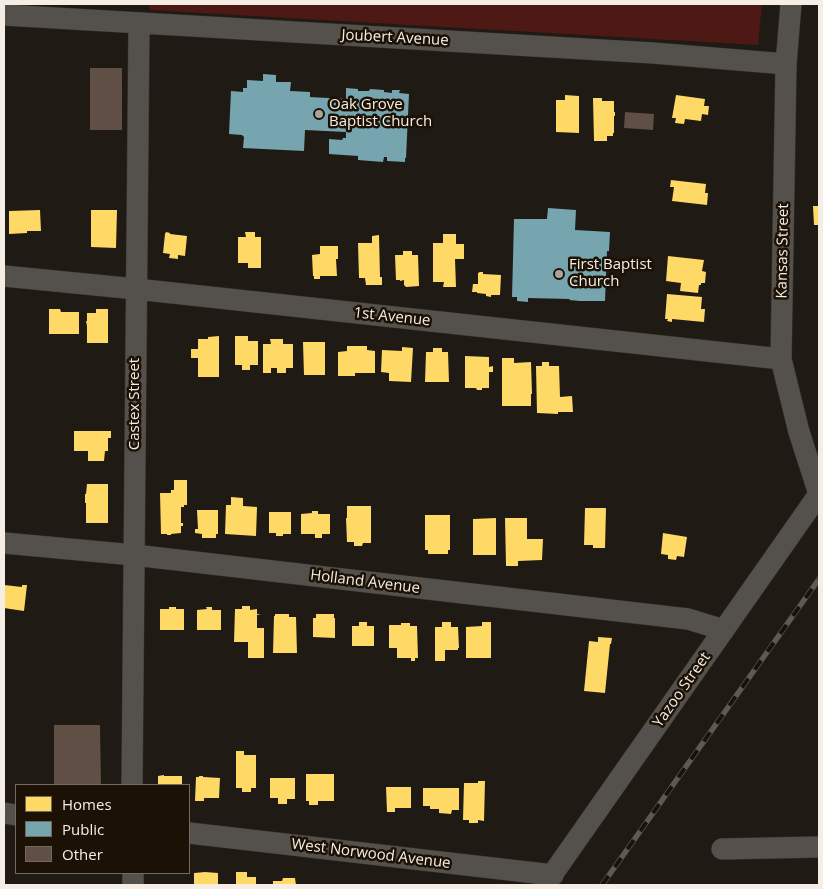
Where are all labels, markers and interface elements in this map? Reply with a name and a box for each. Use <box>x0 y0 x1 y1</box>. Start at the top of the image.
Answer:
street label: Joubert Avenue <box>341 26 449 50</box>
place label: Oak Grove Baptist Church <box>329 96 432 131</box>
marker: Oak Grove Baptist Church <box>313 108 325 120</box>
street label: Kansas Street <box>773 203 793 299</box>
place label: First Baptist Church <box>569 256 652 291</box>
marker: First Baptist Church <box>553 268 565 280</box>
street label: 1st Avenue <box>353 304 431 330</box>
street label: Castex Street <box>126 358 144 450</box>
street label: Holland Avenue <box>309 566 421 598</box>
street label: Yazoo Street <box>650 649 714 731</box>
legend <box>15 784 190 874</box>
text: Homes <box>62 794 112 814</box>
text: Public <box>62 819 104 839</box>
street label: West Norwood Avenue <box>290 835 452 873</box>
text: Other <box>62 844 103 864</box>

